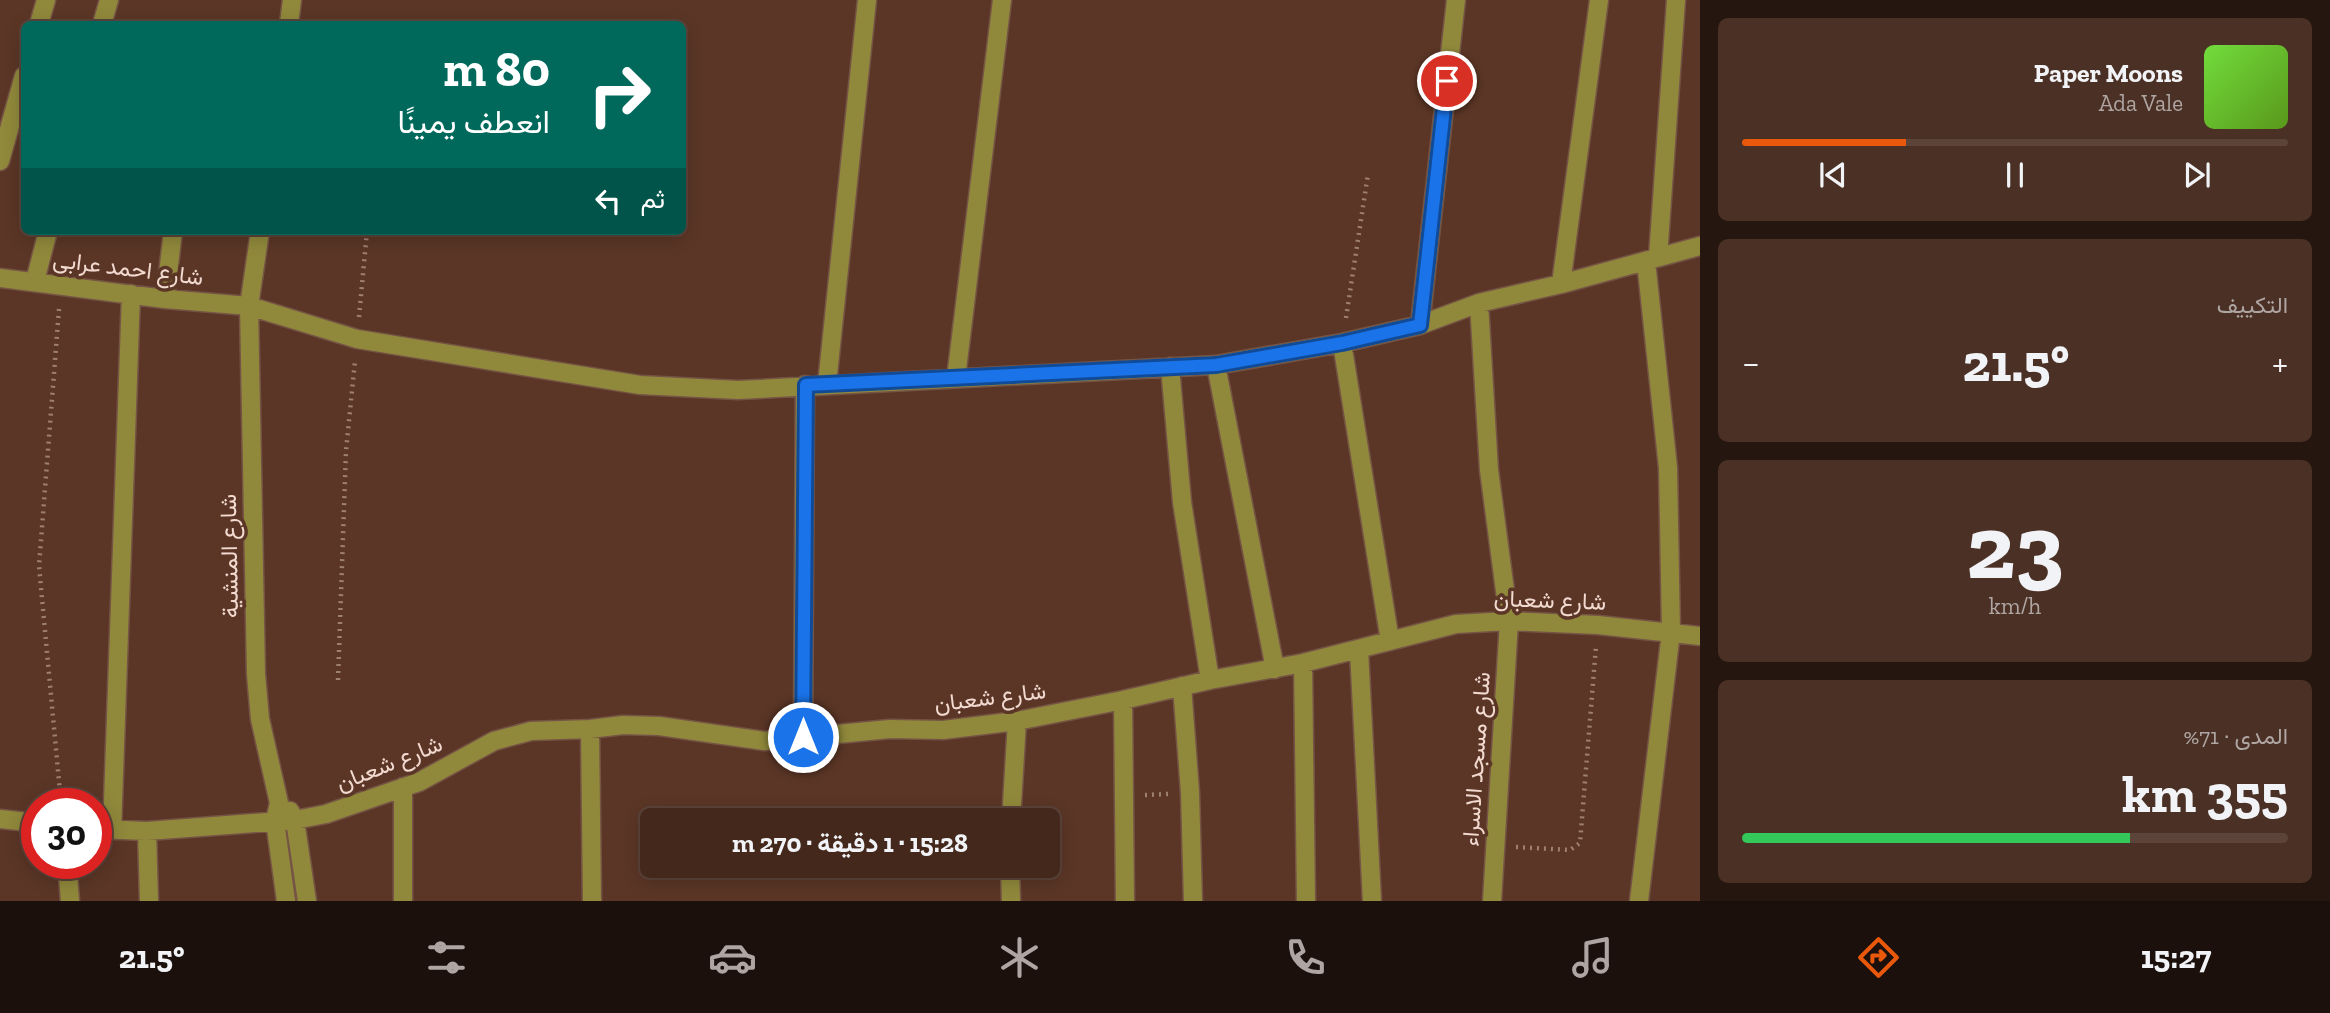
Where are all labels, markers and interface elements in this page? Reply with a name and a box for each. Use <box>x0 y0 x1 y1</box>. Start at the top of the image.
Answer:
text: 80 m <box>443 40 550 99</box>
icon: right <box>574 49 665 140</box>
pin <box>1417 51 1477 111</box>
text: Paper Moons <box>2034 57 2183 89</box>
icon: arrive <box>1428 62 1466 100</box>
text: Ada Vale <box>2099 89 2183 117</box>
text: انعطف يمينًا <box>397 103 550 141</box>
icon: previous <box>1814 156 1852 194</box>
icon: pause <box>1996 156 2034 194</box>
icon: next <box>2178 156 2216 194</box>
icon: left <box>589 182 627 220</box>
text: ثم <box>641 183 665 215</box>
street label: شارع احمد عرابى <box>51 245 205 293</box>
text: التكييف <box>2217 291 2288 319</box>
text: 21.5° <box>1962 332 2069 394</box>
text: − <box>1742 340 1760 386</box>
text: + <box>2272 340 2288 386</box>
text: 23 <box>1966 492 2064 601</box>
street label: شارع المنشية <box>214 494 246 618</box>
street label: شارع شعبان <box>1493 584 1607 618</box>
text: km/h <box>1989 592 2041 620</box>
street label: شارع مسجد الاسراء <box>1456 671 1498 847</box>
street label: شارع شعبان <box>933 676 1048 720</box>
position arrow <box>766 700 840 774</box>
text: المدى · 71% <box>2183 722 2288 750</box>
street label: شارع شعبان <box>332 729 447 799</box>
text: 355 km <box>2122 763 2288 825</box>
speed limit sign: 30 <box>21 788 112 879</box>
text: 15:28 · 1 دقيقة · 270 m <box>732 827 968 859</box>
icon: filters <box>422 933 471 982</box>
icon: car <box>708 933 757 982</box>
icon: climate <box>995 933 1044 982</box>
icon: phone <box>1281 933 1330 982</box>
icon: music <box>1568 933 1617 982</box>
icon: directions <box>1854 933 1903 982</box>
text: 21.5° <box>119 938 185 976</box>
text: 15:27 <box>2141 938 2211 976</box>

